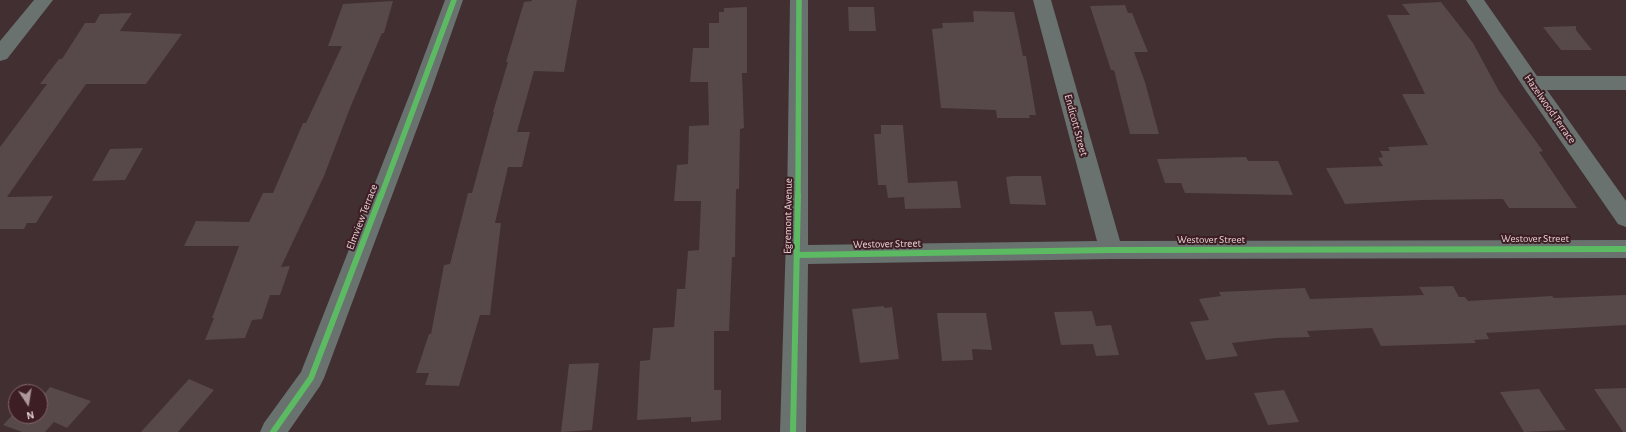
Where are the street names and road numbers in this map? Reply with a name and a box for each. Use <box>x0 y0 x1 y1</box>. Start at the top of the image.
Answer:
street label: Hazelwood Terrace <box>1521 72 1579 146</box>
street label: Endicott Street <box>1061 93 1091 157</box>
street label: Egremont Avenue <box>781 178 795 254</box>
street label: Elmview Terrace <box>343 182 381 252</box>
street label: Westover Street <box>1501 232 1569 246</box>
street label: Westover Street <box>1177 233 1245 247</box>
street label: Westover Street <box>853 237 921 251</box>

